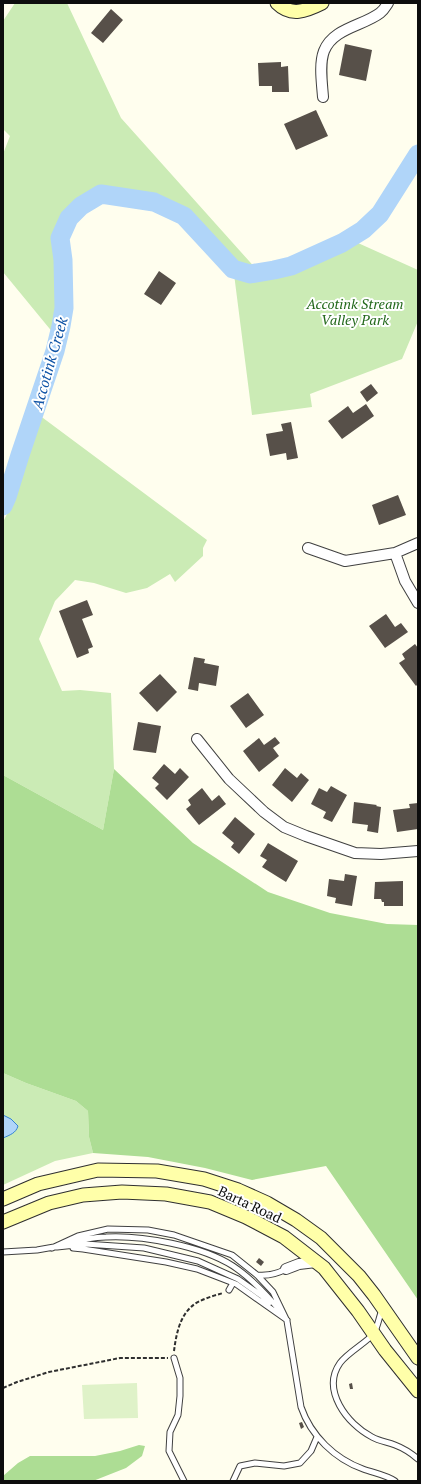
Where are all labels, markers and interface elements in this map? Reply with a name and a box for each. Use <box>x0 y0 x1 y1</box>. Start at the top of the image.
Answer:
park label: Accotink Stream Valley Park <box>305 294 404 329</box>
water label: Accotink Creek <box>26 314 72 412</box>
street label: Barta Road <box>215 1181 285 1227</box>

